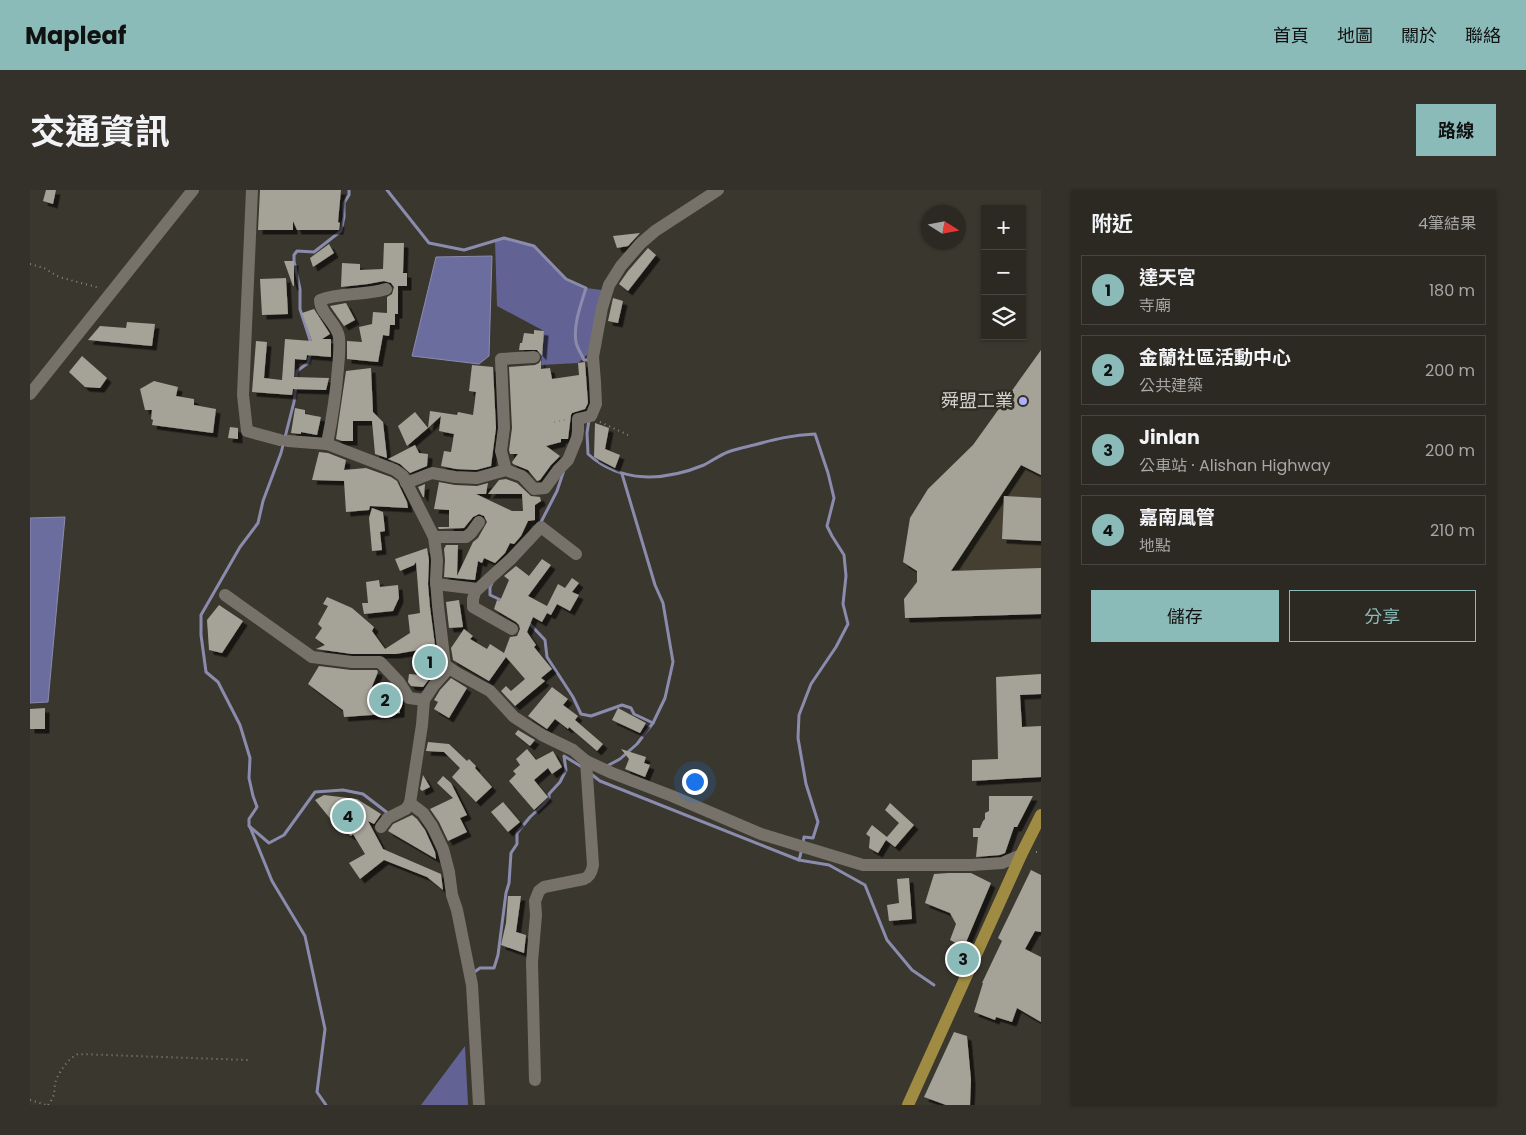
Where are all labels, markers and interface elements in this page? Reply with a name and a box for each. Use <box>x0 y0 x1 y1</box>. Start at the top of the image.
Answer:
text: Mapleaf <box>25 19 126 52</box>
text: 首頁 <box>1273 23 1309 48</box>
text: 地圖 <box>1337 23 1373 48</box>
text: 關於 <box>1401 23 1437 48</box>
text: 聯絡 <box>1465 23 1501 48</box>
button: 路線 <box>1416 104 1496 156</box>
text: 交通資訊 <box>30 107 170 156</box>
north arrow <box>921 205 966 250</box>
map controls <box>981 205 1026 340</box>
button: + <box>981 205 1026 250</box>
text: 附近 <box>1091 209 1133 238</box>
text: 4筆結果 <box>1418 212 1476 235</box>
button: − <box>981 250 1026 295</box>
text: 達天宮 <box>1139 264 1196 291</box>
text: 1 <box>1105 279 1111 302</box>
text: 180 m <box>1429 279 1475 302</box>
text: 寺廟 <box>1139 294 1171 317</box>
button: layers <box>981 295 1026 340</box>
text: 金蘭社區活動中心 <box>1139 344 1291 371</box>
text: 2 <box>1103 359 1113 382</box>
text: 200 m <box>1425 359 1475 382</box>
text: 公共建築 <box>1139 374 1203 397</box>
place label: 舜盟工業 <box>941 388 1013 413</box>
marker: 舜盟工業 <box>1017 395 1029 407</box>
text: Jinlan <box>1139 424 1200 451</box>
text: 3 <box>1103 439 1113 462</box>
text: 200 m <box>1425 439 1475 462</box>
text: 公車站 · Alishan Highway <box>1139 454 1331 477</box>
text: 嘉南風管 <box>1139 504 1215 531</box>
text: 4 <box>1103 519 1113 542</box>
text: 210 m <box>1430 519 1475 542</box>
text: 地點 <box>1139 534 1171 557</box>
button: 儲存 <box>1091 590 1279 642</box>
button: 分享 <box>1289 590 1476 642</box>
pin: 1 <box>414 643 446 681</box>
pin: 2 <box>369 681 401 719</box>
your location <box>682 769 708 795</box>
pin: 4 <box>332 797 364 835</box>
pin: 3 <box>947 940 979 978</box>

